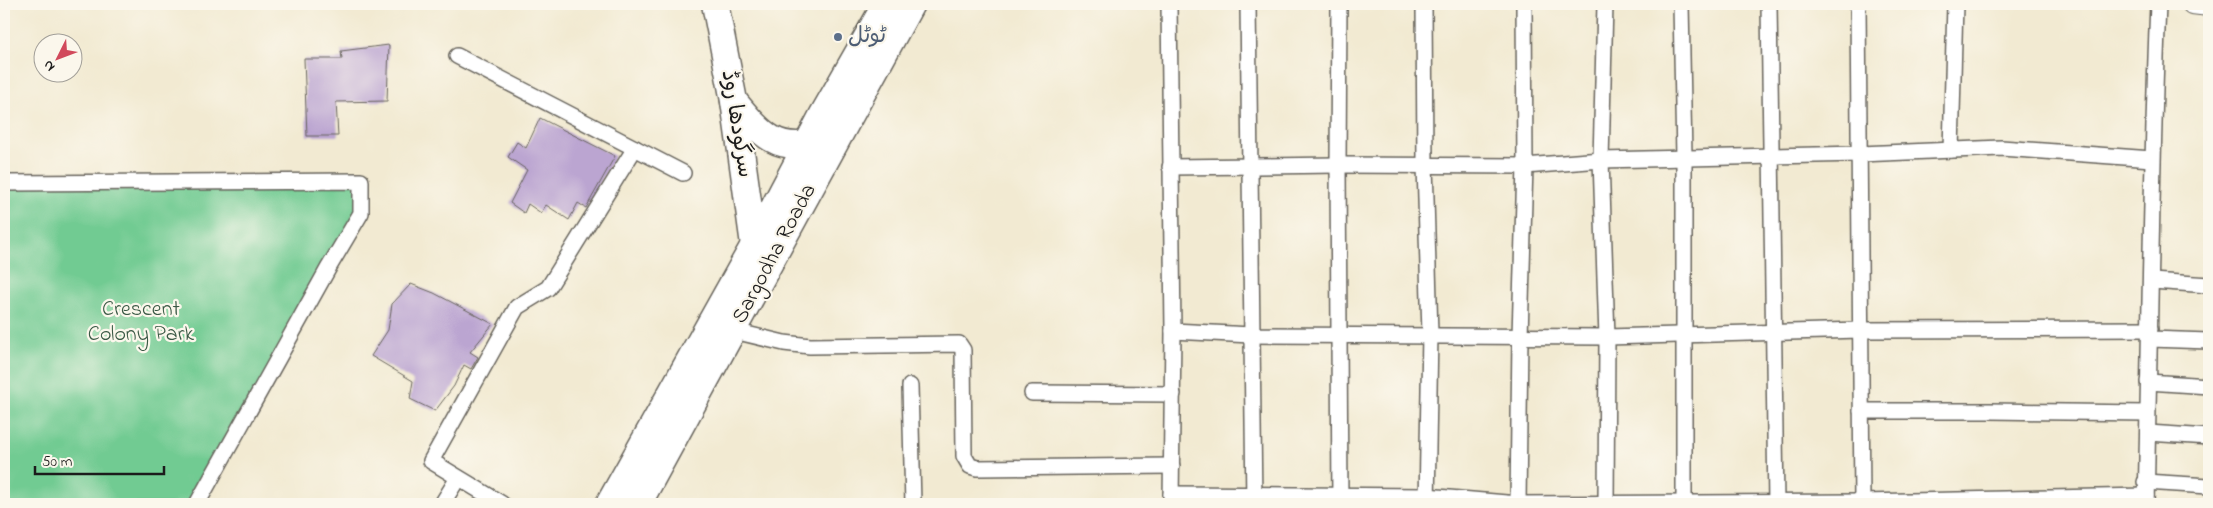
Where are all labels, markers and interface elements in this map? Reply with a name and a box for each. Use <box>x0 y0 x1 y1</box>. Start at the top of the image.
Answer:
place label: ٹوٹل <box>848 21 887 53</box>
marker: ٹوٹل <box>832 31 844 43</box>
north arrow <box>32 32 82 82</box>
text: N <box>38 55 60 76</box>
street label: سرگودھا روڈ <box>712 68 760 180</box>
street label: Sargodha Roada <box>725 178 826 330</box>
park label: Crescent Colony Park <box>88 294 195 352</box>
scale bar <box>35 443 164 475</box>
text: 50 m <box>42 451 73 473</box>

